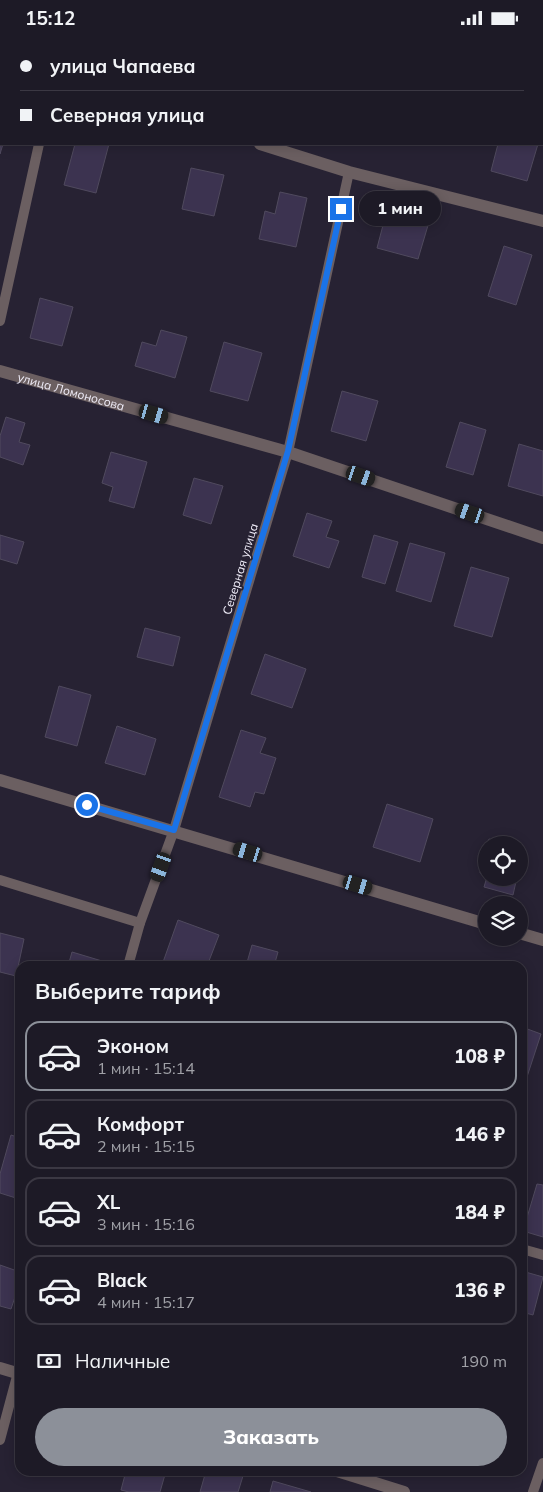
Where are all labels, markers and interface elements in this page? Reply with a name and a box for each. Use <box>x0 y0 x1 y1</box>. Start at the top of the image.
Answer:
text: 15:12 <box>25 6 75 30</box>
text: улица Чапаева <box>50 54 196 78</box>
text: Северная улица <box>50 103 204 127</box>
callout: 1 мин <box>358 191 441 227</box>
route end <box>330 198 352 220</box>
text: 1 мин <box>377 198 423 218</box>
street label: улица Ломоносова <box>16 369 126 413</box>
car <box>137 403 170 425</box>
car <box>344 464 377 488</box>
car <box>453 501 486 525</box>
street label: Северная улица <box>219 522 261 616</box>
route start <box>76 794 98 816</box>
map controls <box>478 836 528 946</box>
button: locate <box>478 836 528 886</box>
car <box>231 840 264 864</box>
car <box>148 850 173 884</box>
car <box>341 873 374 897</box>
button: layers <box>478 896 528 946</box>
text: Выберите тариф <box>35 977 221 1005</box>
icon: car <box>37 1034 82 1079</box>
text: Эконом <box>97 1034 169 1058</box>
text: 108 ₽ <box>454 1044 505 1068</box>
text: 1 мин · 15:14 <box>97 1058 195 1078</box>
icon: car <box>37 1112 82 1157</box>
text: Комфорт <box>97 1112 184 1136</box>
text: 146 ₽ <box>454 1122 505 1146</box>
text: 2 мин · 15:15 <box>97 1136 195 1156</box>
icon: car <box>37 1190 82 1235</box>
text: XL <box>97 1190 120 1214</box>
text: 184 ₽ <box>454 1200 505 1224</box>
text: 3 мин · 15:16 <box>97 1214 195 1234</box>
icon: car <box>37 1268 82 1313</box>
text: Black <box>97 1268 147 1292</box>
text: 136 ₽ <box>454 1278 505 1302</box>
text: 4 мин · 15:17 <box>97 1292 195 1312</box>
icon: cash <box>35 1347 63 1375</box>
text: Наличные <box>75 1349 170 1373</box>
text: 190 m <box>460 1351 507 1371</box>
button: Заказать <box>35 1408 507 1466</box>

